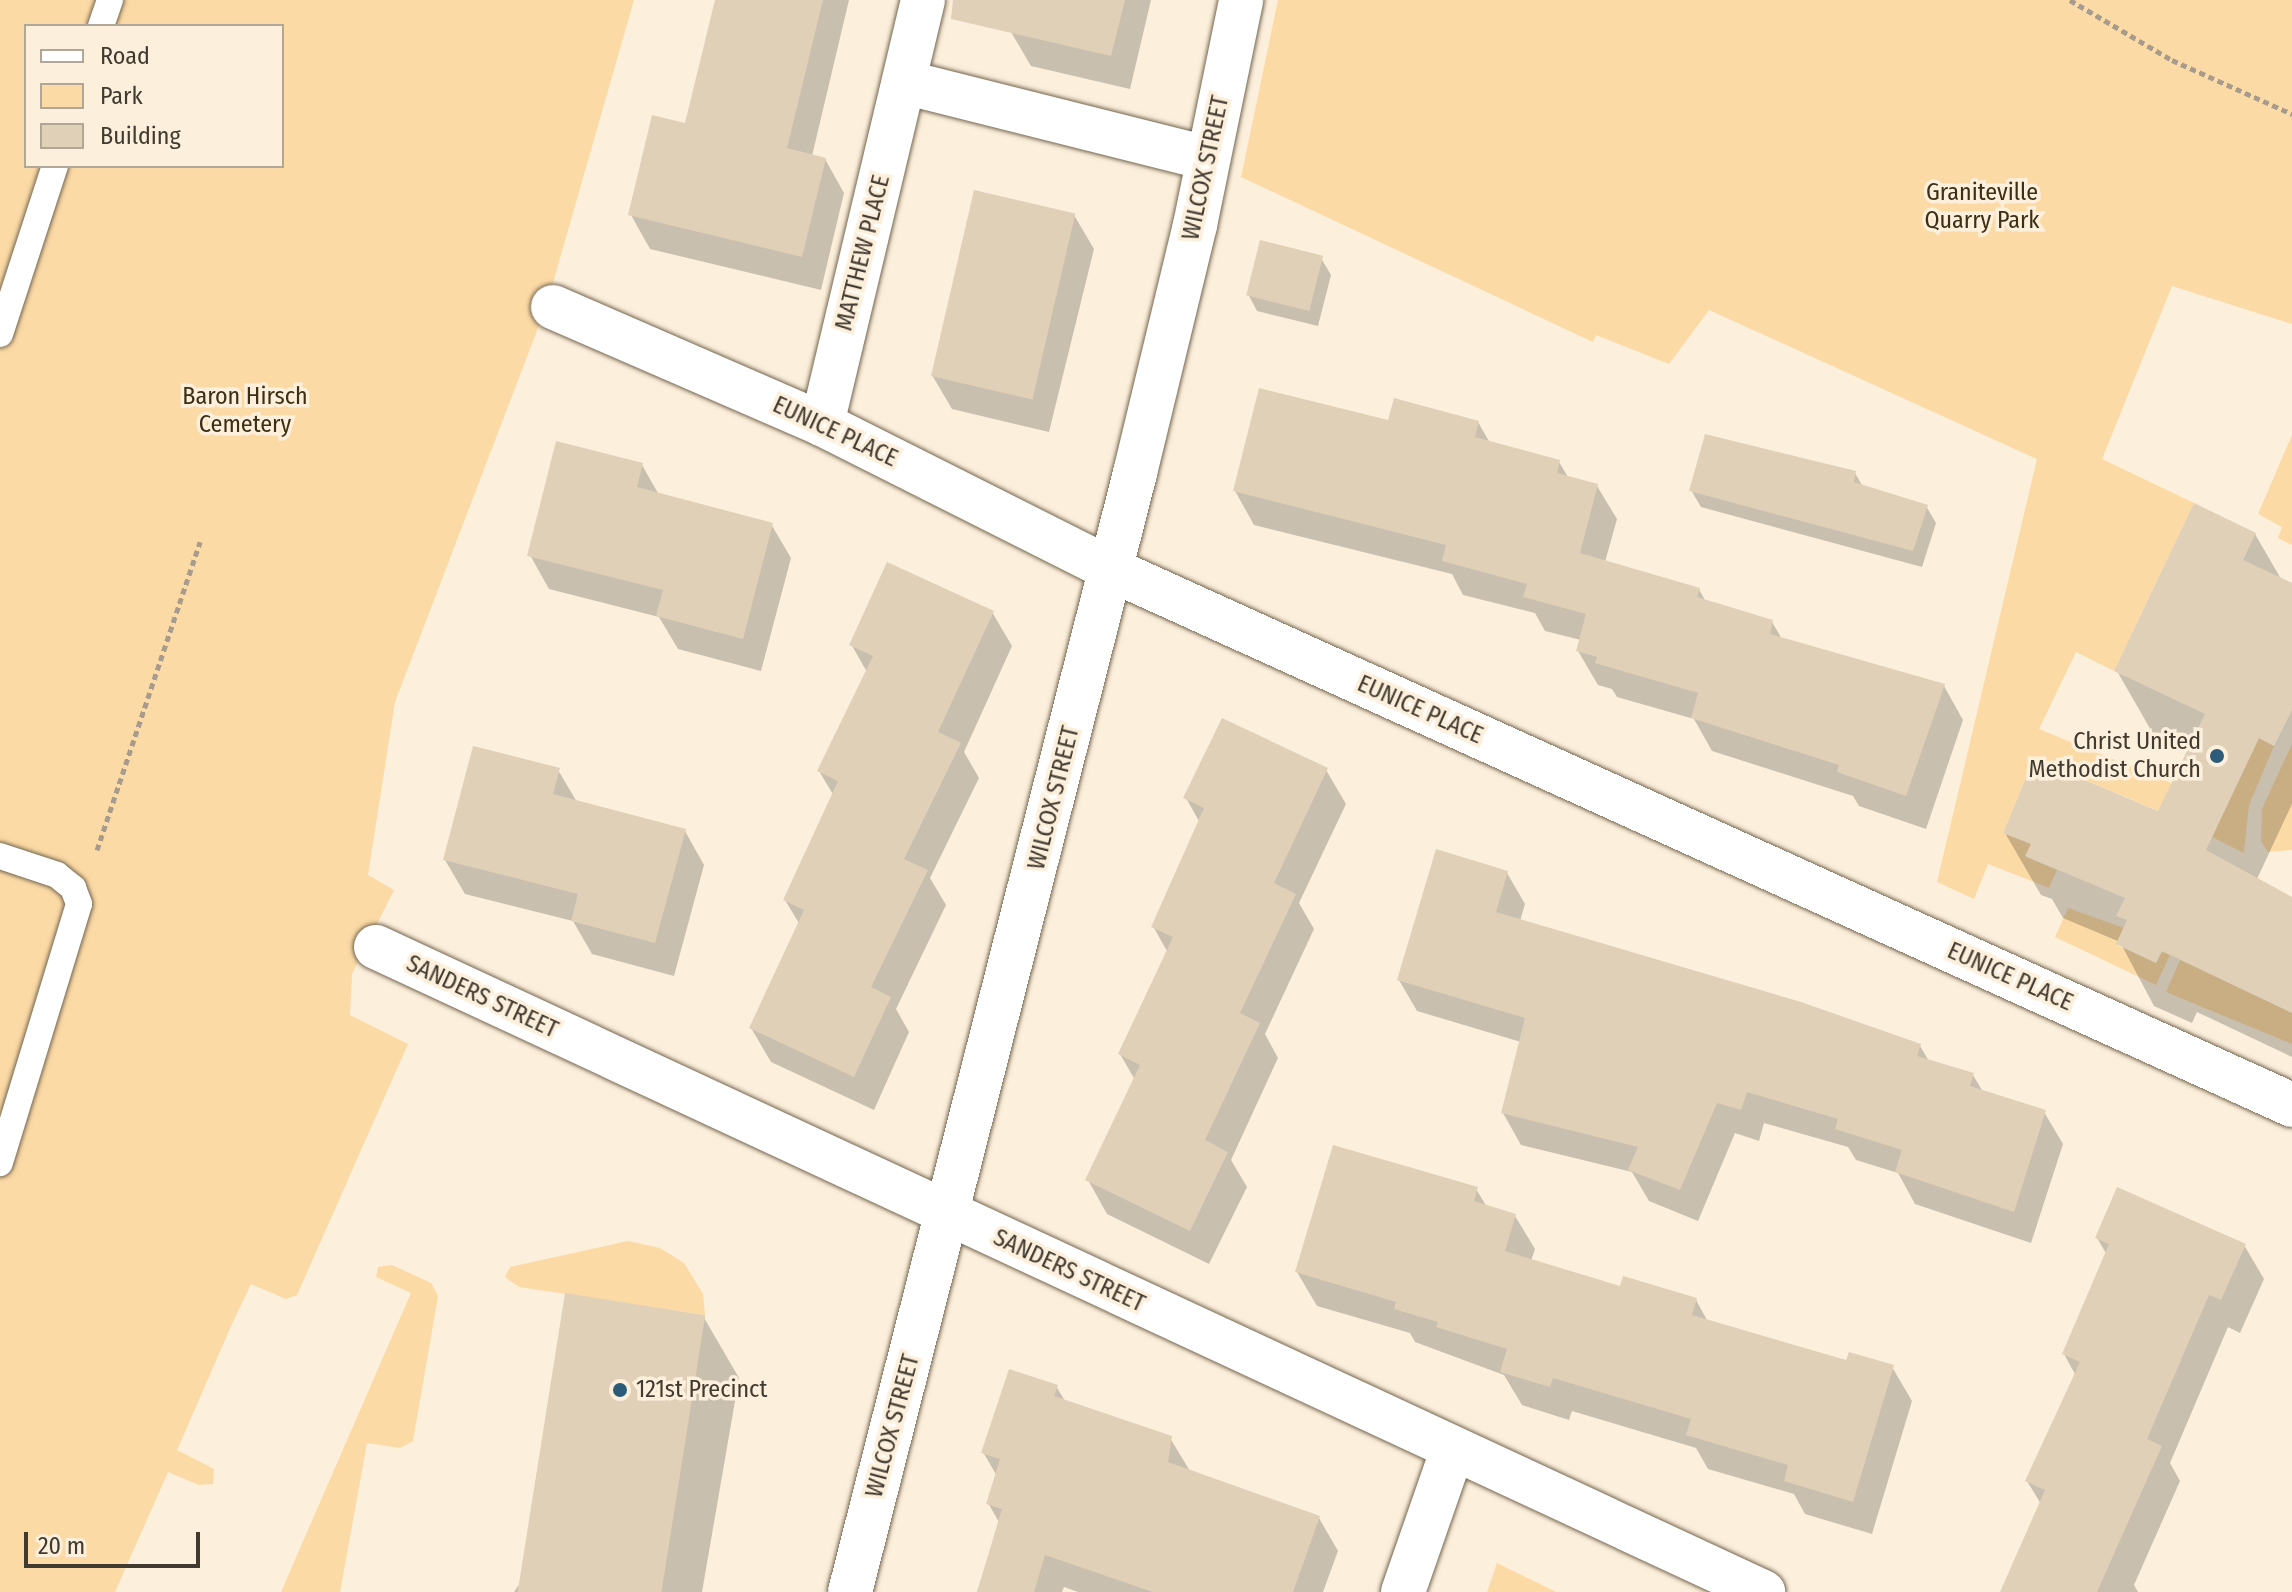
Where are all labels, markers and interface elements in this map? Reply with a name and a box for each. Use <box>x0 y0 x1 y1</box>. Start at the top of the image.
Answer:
legend <box>24 24 284 168</box>
text: Road <box>100 42 150 70</box>
text: Park <box>100 82 143 110</box>
street label: WILCOX STREET <box>1177 93 1235 243</box>
text: Building <box>100 122 181 150</box>
street label: MATTHEW PLACE <box>830 172 896 334</box>
park label: Graniteville Quarry Park <box>1924 179 2040 235</box>
park label: Baron Hirsch Cemetery <box>182 383 308 439</box>
street label: EUNICE PLACE <box>768 391 902 473</box>
street label: EUNICE PLACE <box>1353 670 1487 750</box>
street label: WILCOX STREET <box>1022 723 1086 873</box>
place label: Christ United Methodist Church <box>2029 728 2201 784</box>
marker: Christ United Methodist Church <box>2208 747 2226 765</box>
street label: EUNICE PLACE <box>1943 937 2077 1017</box>
street label: SANDERS STREET <box>402 949 562 1045</box>
street label: SANDERS STREET <box>989 1223 1149 1319</box>
street label: WILCOX STREET <box>860 1351 926 1501</box>
place label: 121st Precinct <box>636 1376 767 1404</box>
marker: 121st Precinct <box>611 1381 629 1399</box>
scale bar <box>28 1516 204 1566</box>
text: 20 m <box>38 1532 85 1560</box>

